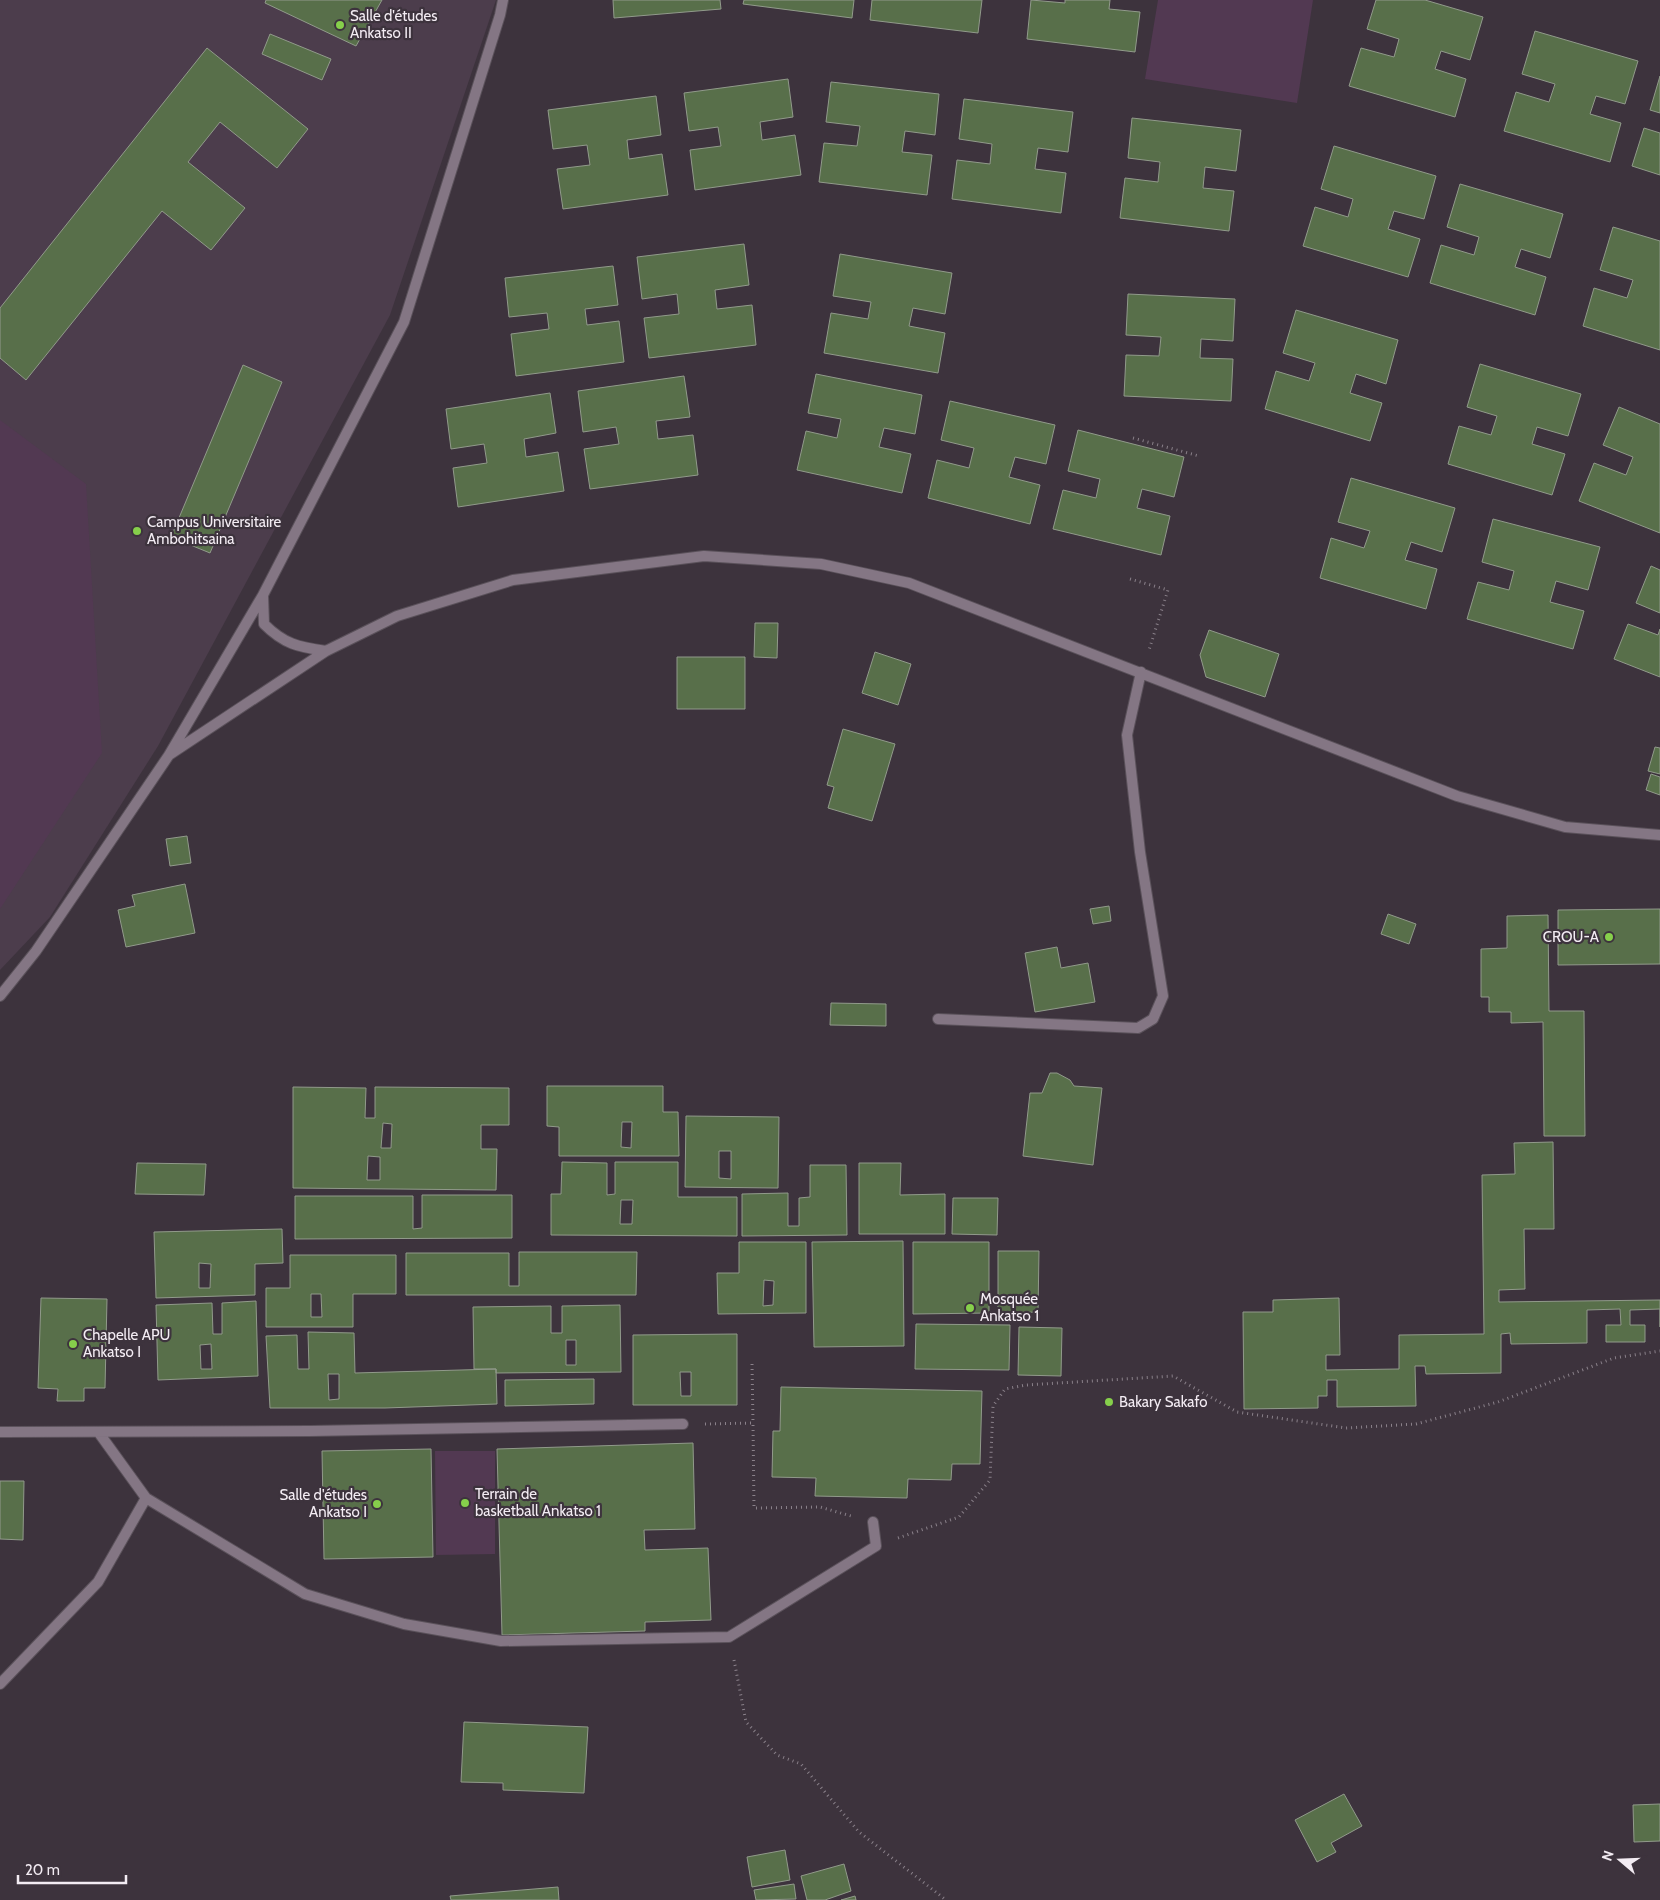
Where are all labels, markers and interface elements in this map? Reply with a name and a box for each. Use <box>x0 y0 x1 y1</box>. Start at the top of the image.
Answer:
place label: Salle d'études Ankatso II <box>350 7 437 42</box>
marker: Salle d'études Ankatso II <box>334 19 346 31</box>
place label: Campus Universitaire Ambohitsaina <box>147 513 282 548</box>
marker: Campus Universitaire Ambohitsaina <box>131 525 143 537</box>
place label: CROU-A <box>1543 928 1600 946</box>
marker: CROU-A <box>1603 931 1615 943</box>
place label: Mosquée Ankatso 1 <box>980 1290 1039 1325</box>
marker: Mosquée Ankatso 1 <box>964 1302 976 1314</box>
place label: Chapelle APU Ankatso I <box>83 1326 170 1361</box>
marker: Chapelle APU Ankatso I <box>67 1338 79 1350</box>
place label: Bakary Sakafo <box>1119 1393 1207 1411</box>
marker: Bakary Sakafo <box>1103 1396 1115 1408</box>
place label: Terrain de basketball Ankatso 1 <box>475 1485 601 1520</box>
place label: Salle d'études Ankatso I <box>280 1486 367 1521</box>
marker: Terrain de basketball Ankatso 1 <box>459 1497 471 1509</box>
marker: Salle d'études Ankatso I <box>371 1498 383 1510</box>
north arrow <box>1595 1835 1645 1885</box>
text: N <box>1598 1848 1618 1863</box>
scale bar <box>18 1852 125 1884</box>
text: 20 m <box>25 1861 60 1879</box>

